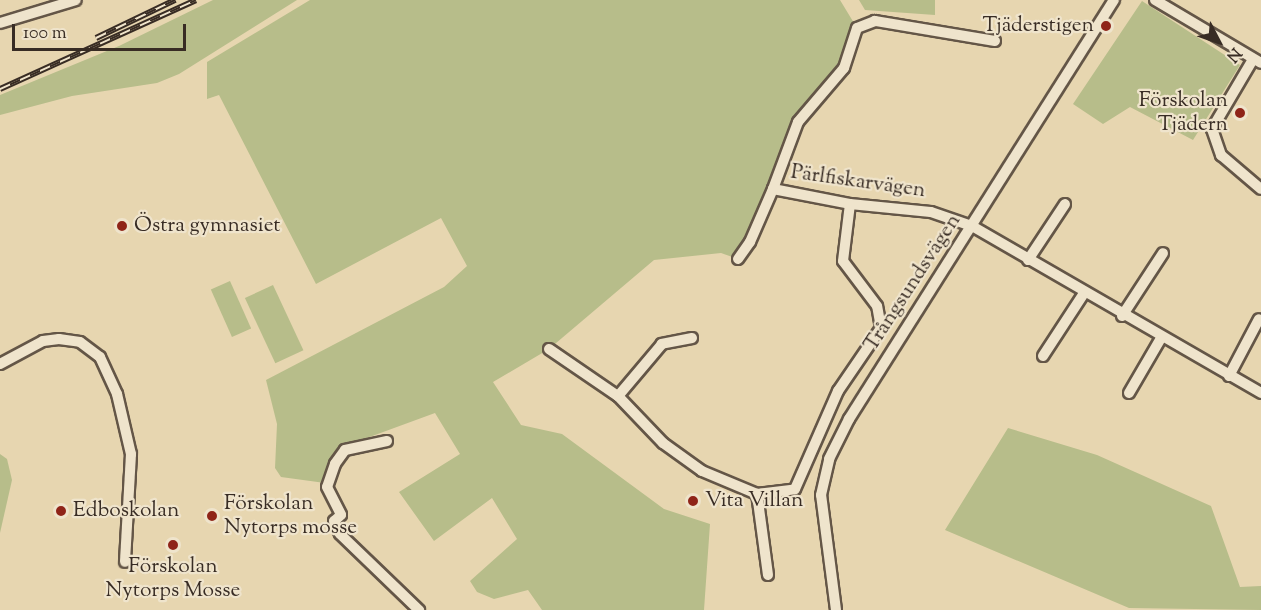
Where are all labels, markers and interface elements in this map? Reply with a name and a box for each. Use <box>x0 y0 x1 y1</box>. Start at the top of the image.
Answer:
scale bar <box>15 12 189 50</box>
north arrow <box>1189 12 1249 72</box>
place label: Tjäderstigen <box>982 13 1094 39</box>
marker: Tjäderstigen <box>1099 19 1113 33</box>
text: 100 m <box>23 21 67 47</box>
text: N <box>1220 42 1246 67</box>
place label: Förskolan Tjädern <box>1139 88 1228 138</box>
marker: Förskolan Tjädern <box>1233 106 1247 120</box>
street label: Pärlfiskarvägen <box>789 160 927 204</box>
street label: Trångsundsvägen <box>859 210 967 356</box>
place label: Östra gymnasiet <box>134 213 281 239</box>
marker: Östra gymnasiet <box>115 219 129 233</box>
place label: Vita Villan <box>705 488 803 514</box>
place label: Förskolan Nytorps mosse <box>224 491 357 541</box>
marker: Vita Villan <box>686 494 700 508</box>
place label: Edboskolan <box>73 498 179 524</box>
marker: Edboskolan <box>54 504 68 518</box>
marker: Förskolan Nytorps mosse <box>205 509 219 523</box>
marker: Förskolan Nytorps Mosse <box>166 538 180 552</box>
place label: Förskolan Nytorps Mosse <box>106 554 240 604</box>

